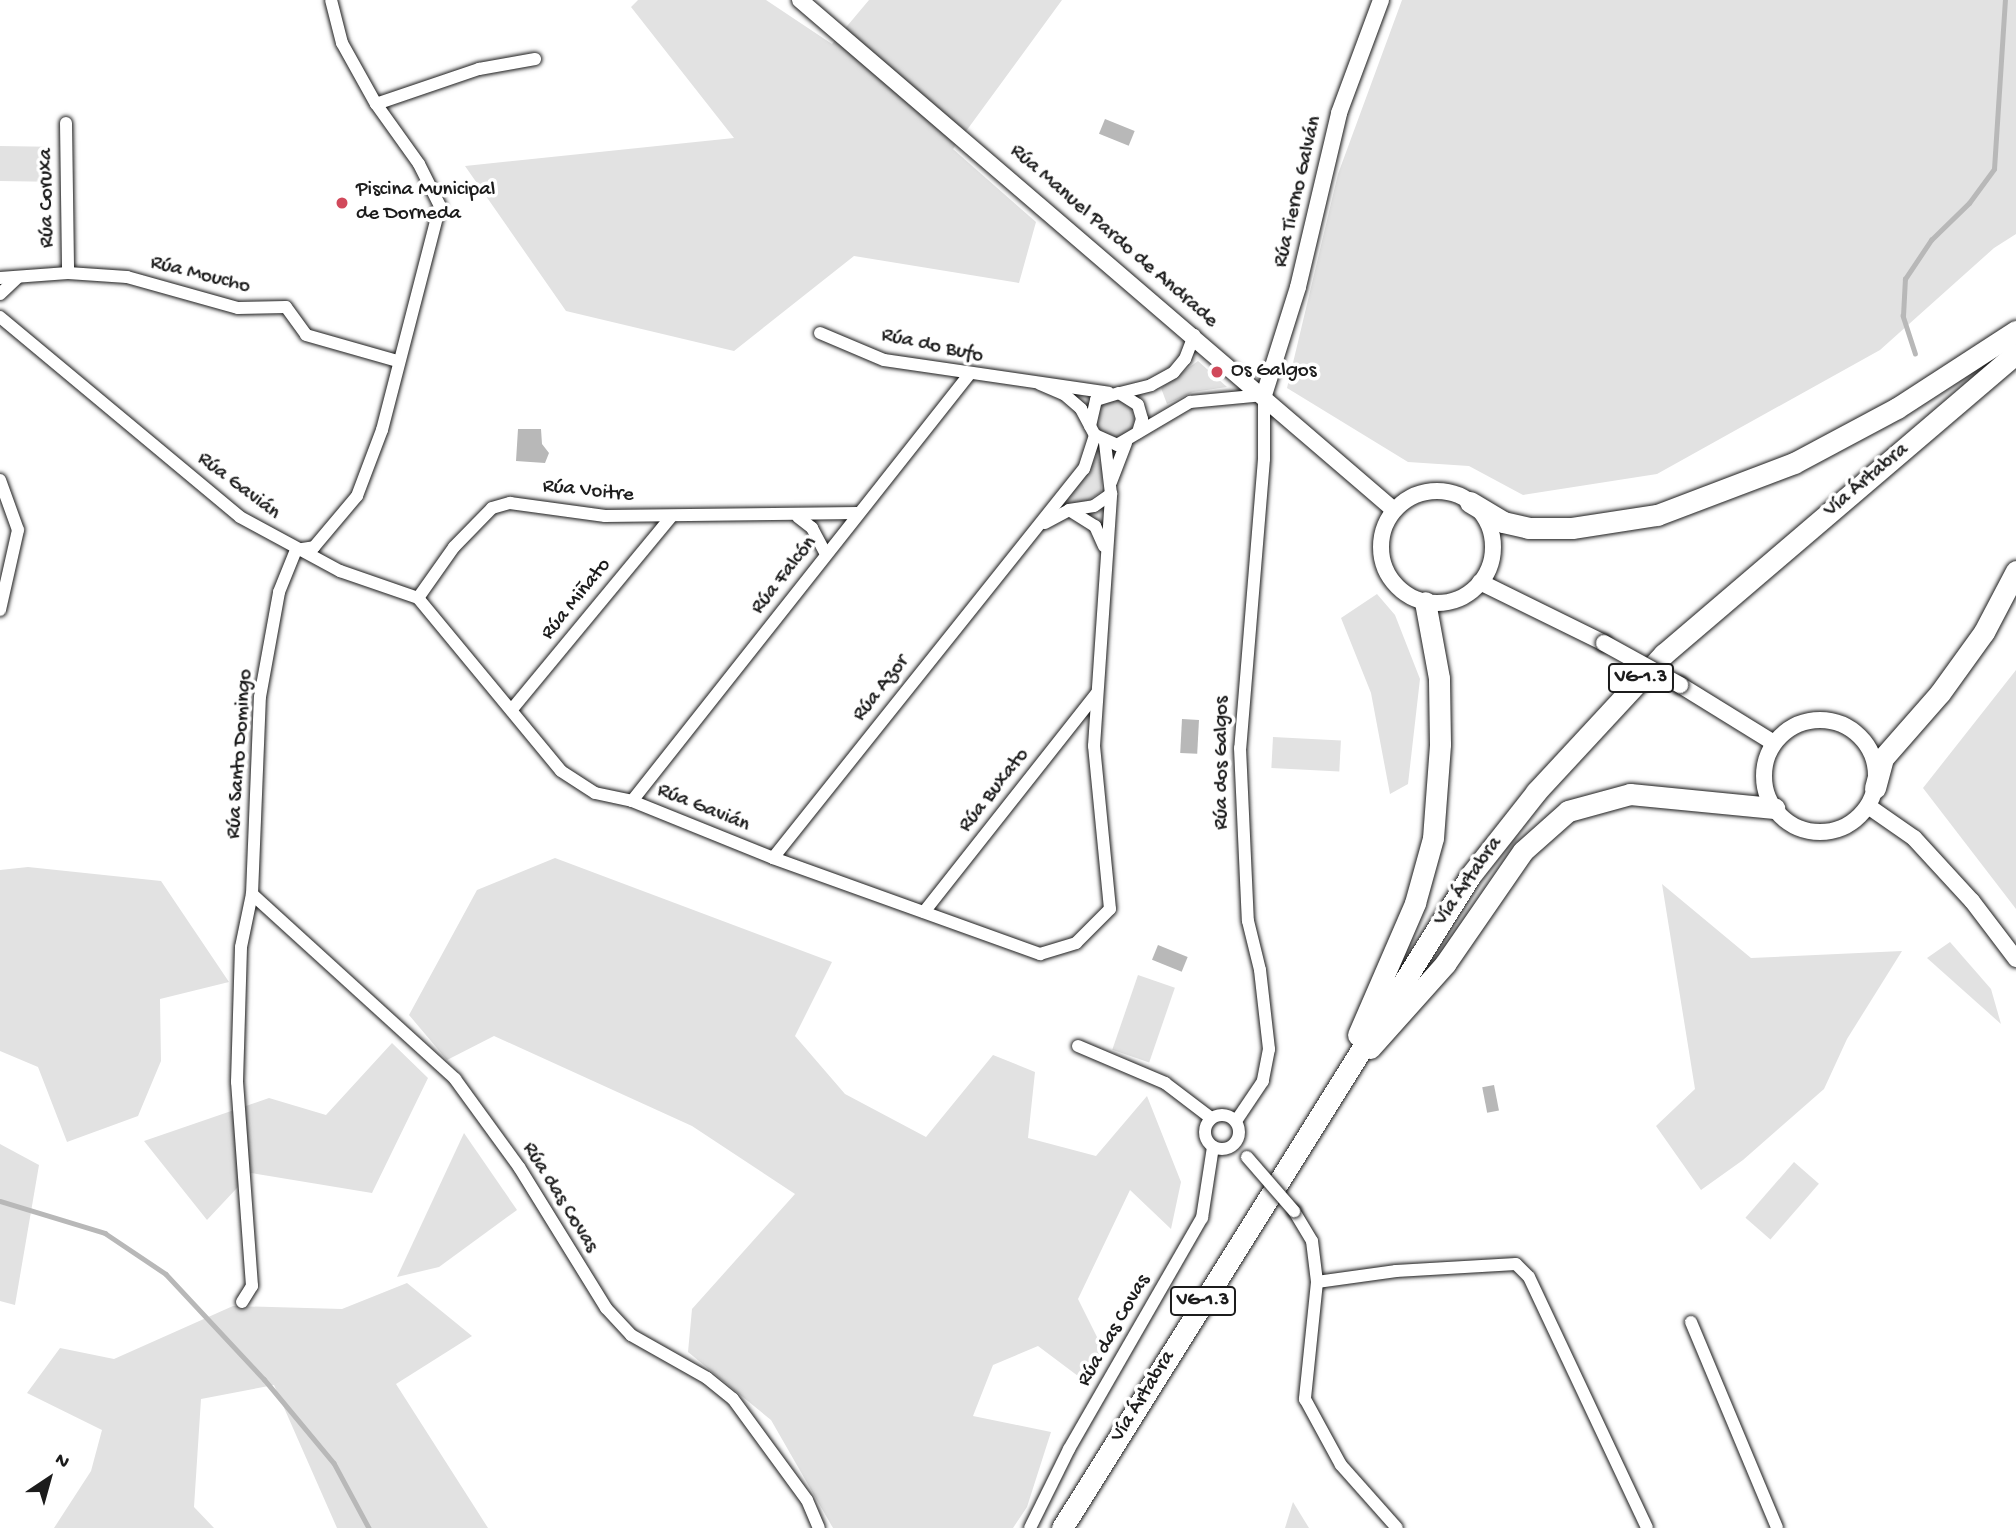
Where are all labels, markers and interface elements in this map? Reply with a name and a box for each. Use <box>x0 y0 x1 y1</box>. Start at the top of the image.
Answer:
street label: Rúa Tierno Galván <box>1269 114 1329 270</box>
street label: Rúa Manuel Pardo de Andrade <box>1004 140 1222 334</box>
street label: Rúa Coruxa <box>35 148 61 248</box>
place label: Piscina Municipal de Dorneda <box>356 178 495 228</box>
marker: Piscina Municipal de Dorneda <box>334 195 350 211</box>
street label: Rúa Moucho <box>147 251 253 301</box>
street label: Rúa do Bufo <box>879 324 985 370</box>
place label: Os Galgos <box>1231 359 1316 385</box>
marker: Os Galgos <box>1209 364 1225 380</box>
street label: Vía Ártabra <box>1819 438 1915 524</box>
street label: Rúa Gavián <box>191 447 285 527</box>
street label: Rúa Voitre <box>541 475 635 509</box>
street label: Rúa Falcón <box>747 532 823 620</box>
street label: Rúa Miñato <box>536 554 618 646</box>
street label: Rúa Azor <box>848 651 916 727</box>
road number: VG-1.3 <box>1608 663 1674 694</box>
street label: Rúa Santo Domingo <box>222 668 260 840</box>
street label: Rúa dos Galgos <box>1210 696 1236 830</box>
street label: Rúa Buxato <box>954 744 1036 838</box>
street label: Rúa Gavián <box>653 779 753 839</box>
street label: Vía Ártabra <box>1429 833 1509 931</box>
street label: Rúa das Covas <box>515 1138 603 1258</box>
street label: Rúa das Covas <box>1073 1271 1157 1391</box>
road number: VG-1.3 <box>1170 1286 1236 1316</box>
street label: Vía Ártabra <box>1106 1347 1182 1447</box>
north arrow <box>14 1444 84 1514</box>
text: N <box>50 1449 73 1475</box>

